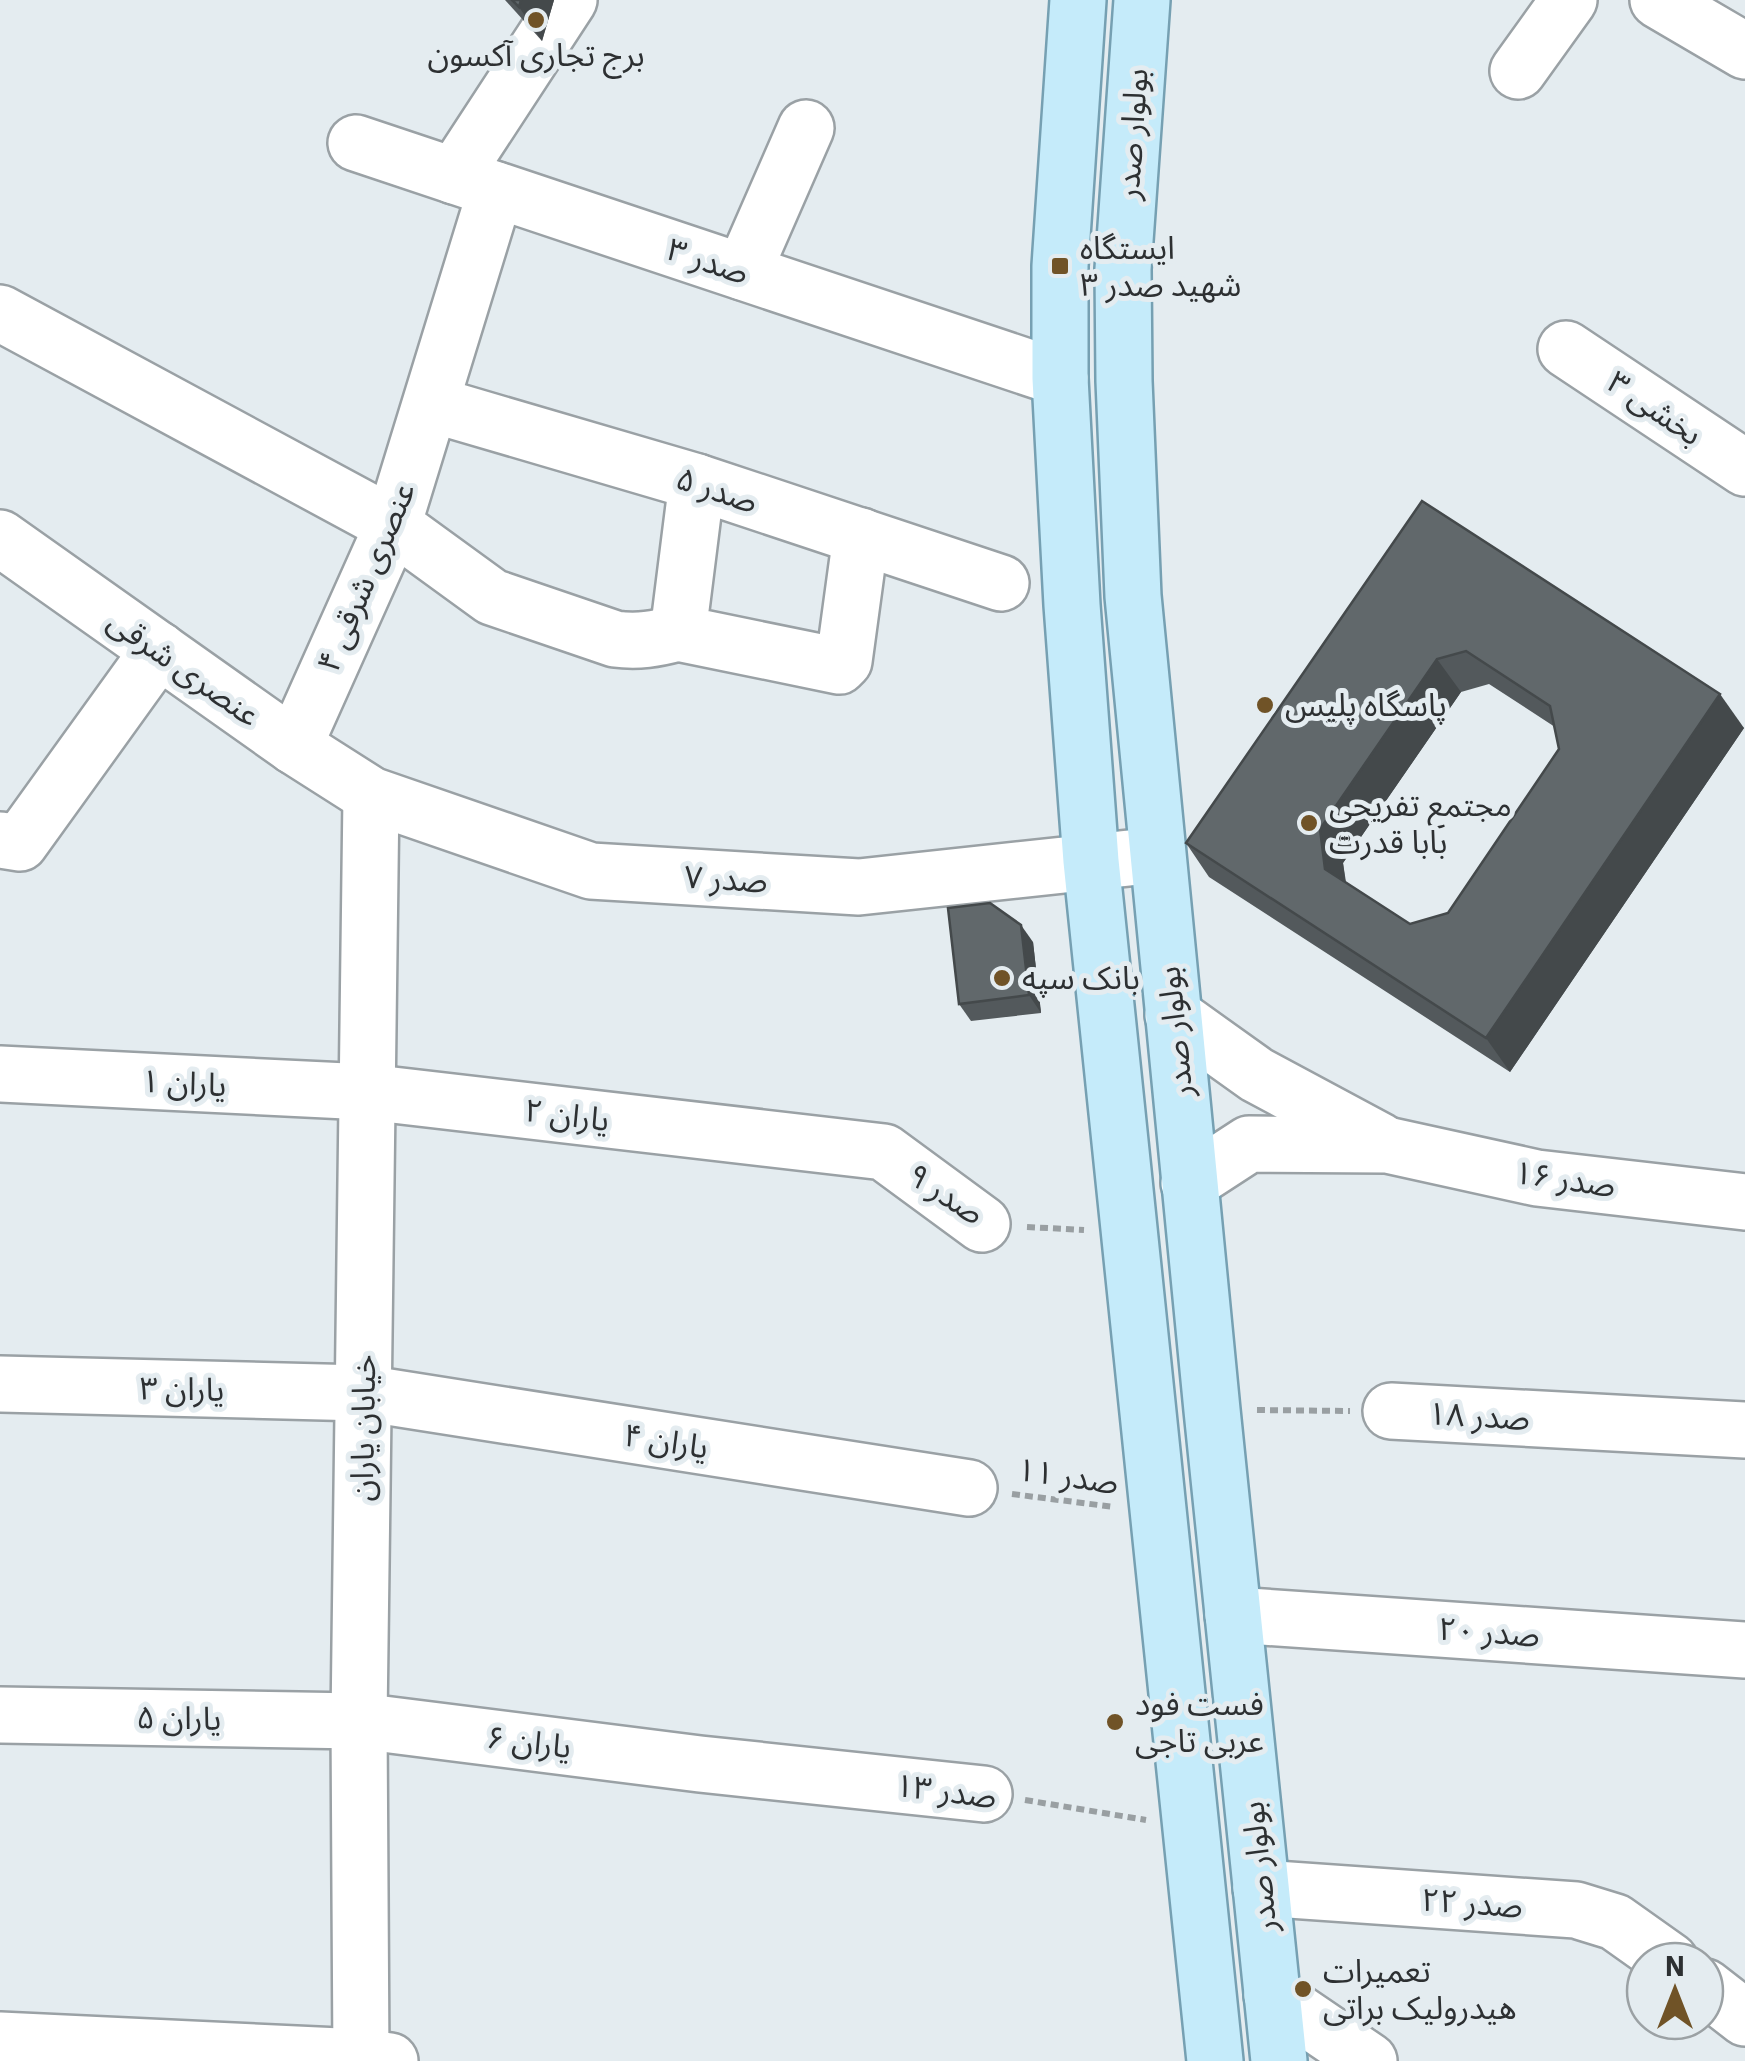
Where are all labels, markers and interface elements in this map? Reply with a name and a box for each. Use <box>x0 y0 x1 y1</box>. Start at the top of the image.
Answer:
marker: برج تجاری آکسون <box>525 9 547 31</box>
place label: برج تجاری آکسون <box>427 33 645 79</box>
street label: بولوار صدر <box>1105 67 1157 202</box>
place label: ایستگاه شهید صدر ۳ <box>1080 226 1241 305</box>
street label: صدر ۳ <box>662 227 755 293</box>
marker: ایستگاه شهید صدر ۳ <box>1049 255 1071 277</box>
street label: بخشی ۳ <box>1600 360 1711 454</box>
street label: صدر ۵ <box>671 456 764 522</box>
street label: عنصری شرقی ۴ <box>306 475 424 678</box>
street label: عنصری شرقی <box>100 599 269 735</box>
place label: پاسگاه پلیس <box>1285 683 1447 725</box>
marker: پاسگاه پلیس <box>1254 694 1276 716</box>
place label: مجتمع تفریحی بابا قدرت <box>1329 783 1512 862</box>
marker: مجتمع تفریحی بابا قدرت <box>1298 812 1320 834</box>
street label: صدر ۷ <box>683 855 769 901</box>
place label: بانک سپه <box>1022 956 1140 998</box>
street label: بولوار صدر <box>1146 964 1202 1101</box>
marker: بانک سپه <box>991 967 1013 989</box>
street label: یاران ۱ <box>140 1059 228 1105</box>
street label: یاران ۲ <box>522 1088 612 1140</box>
street label: صدر ۱۶ <box>1512 1150 1618 1206</box>
street label: صدر ۹ <box>900 1153 993 1234</box>
street label: خیابان یاران <box>340 1354 384 1502</box>
street label: یاران ۳ <box>139 1366 225 1410</box>
street label: صدر ۱۸ <box>1427 1391 1531 1439</box>
street label: یاران ۴ <box>621 1413 712 1467</box>
street label: صدر ۱۱ <box>1015 1447 1121 1503</box>
street label: صدر ۲۰ <box>1437 1607 1541 1656</box>
place label: فست فود عربی تاجی <box>1135 1682 1264 1761</box>
street label: یاران ۵ <box>136 1695 222 1739</box>
marker: فست فود عربی تاجی <box>1104 1711 1126 1733</box>
street label: یاران ۶ <box>484 1715 574 1767</box>
street label: صدر ۱۳ <box>893 1763 999 1817</box>
street label: بولوار صدر <box>1230 1799 1286 1936</box>
street label: صدر ۲۲ <box>1420 1878 1524 1927</box>
north arrow <box>1625 1941 1725 2041</box>
text: N <box>1665 1947 1685 1984</box>
place label: تعمیرات هیدرولیک براتی <box>1323 1949 1517 2028</box>
marker: تعمیرات هیدرولیک براتی <box>1292 1978 1314 2000</box>

